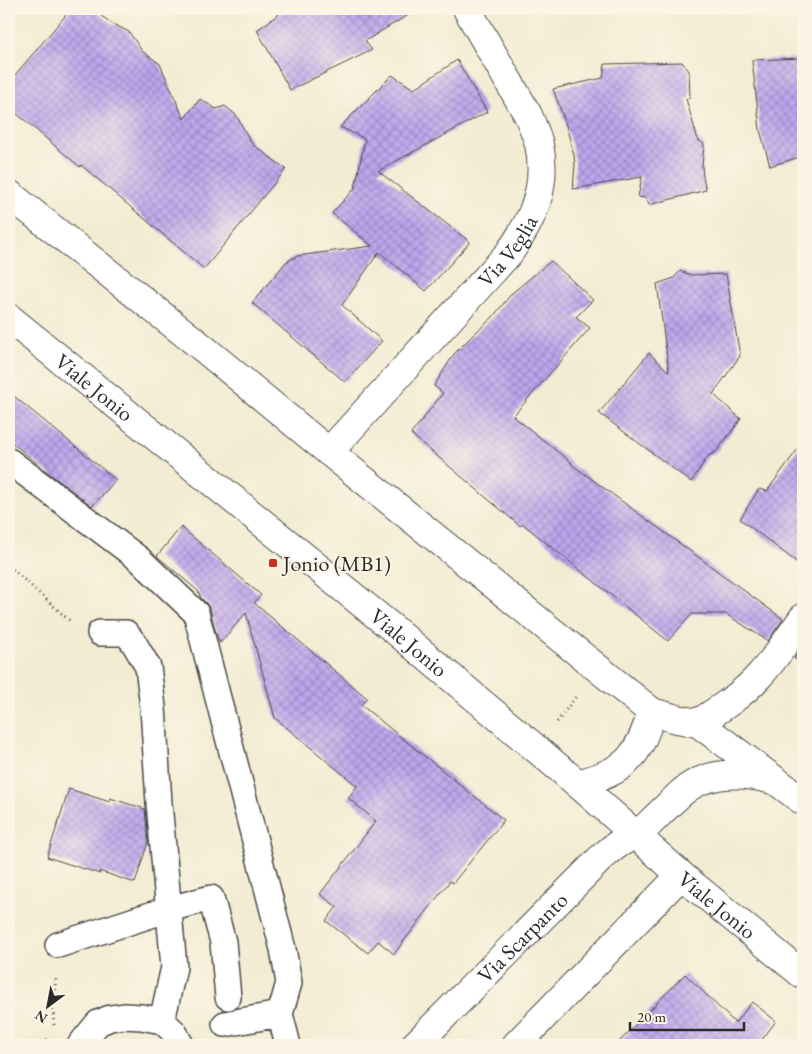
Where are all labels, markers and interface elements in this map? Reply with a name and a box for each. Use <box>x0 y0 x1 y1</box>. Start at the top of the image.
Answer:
street label: Via Veglia <box>471 210 544 293</box>
street label: Viale Jonio <box>49 347 140 428</box>
place label: Jonio (MB1) <box>281 549 391 578</box>
marker: Jonio (MB1) <box>267 557 279 569</box>
street label: Viale Jonio <box>364 602 454 684</box>
street label: Viale Jonio <box>672 864 762 946</box>
street label: Via Scarpanto <box>471 886 574 989</box>
north arrow <box>22 982 72 1032</box>
scale bar <box>630 999 743 1031</box>
text: N <box>31 1006 51 1028</box>
text: 20 m <box>637 1007 666 1026</box>

